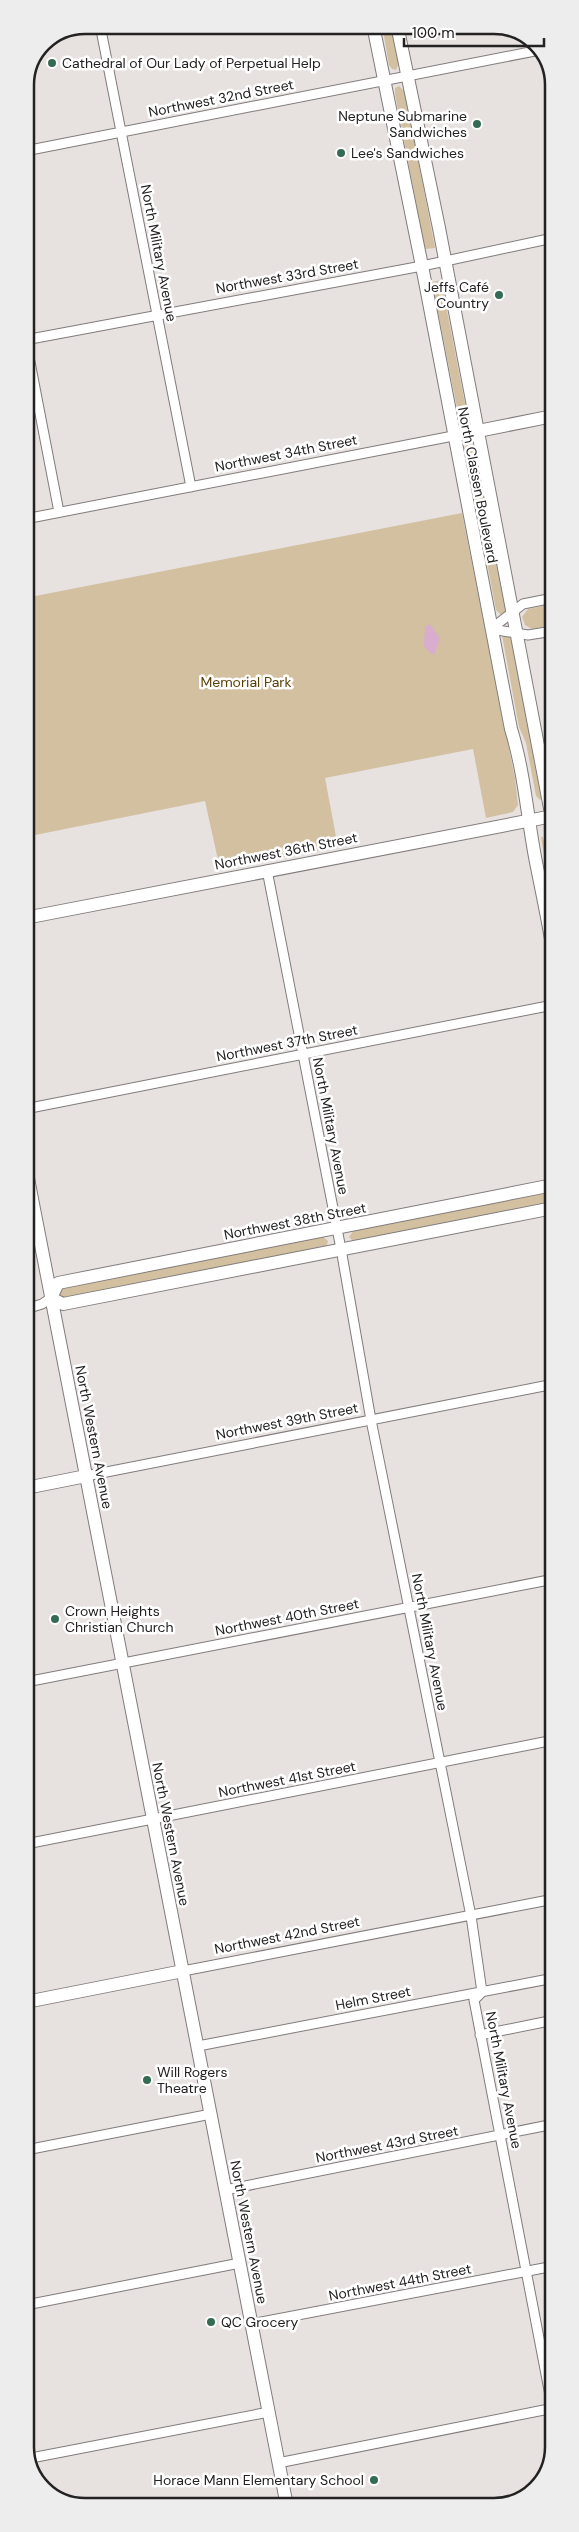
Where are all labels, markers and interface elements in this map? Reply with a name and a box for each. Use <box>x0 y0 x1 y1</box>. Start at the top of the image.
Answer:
scale bar <box>404 15 544 47</box>
text: 100 m <box>412 23 455 43</box>
place label: Cathedral of Our Lady of Perpetual Help <box>62 54 321 72</box>
marker: Cathedral of Our Lady of Perpetual Help <box>46 57 58 69</box>
street label: Northwest 32nd Street <box>147 75 295 121</box>
place label: Neptune Submarine Sandwiches <box>338 107 467 141</box>
marker: Neptune Submarine Sandwiches <box>471 118 483 130</box>
place label: Lee's Sandwiches <box>351 144 464 162</box>
marker: Lee's Sandwiches <box>335 147 347 159</box>
street label: North Military Avenue <box>137 183 181 323</box>
street label: Northwest 33rd Street <box>214 255 360 297</box>
place label: Jeffs Café Country <box>424 278 489 312</box>
marker: Jeffs Café Country <box>493 289 505 301</box>
street label: North Classen Boulevard <box>454 405 502 565</box>
street label: Northwest 34th Street <box>213 430 359 476</box>
park label: Memorial Park <box>200 673 292 691</box>
street label: Northwest 36th Street <box>213 828 359 874</box>
street label: Northwest 37th Street <box>215 1020 359 1066</box>
street label: North Military Avenue <box>309 1056 353 1196</box>
street label: Northwest 38th Street <box>222 1198 368 1244</box>
street label: North Western Avenue <box>71 1364 117 1510</box>
street label: Northwest 39th Street <box>214 1398 360 1444</box>
street label: North Military Avenue <box>408 1572 452 1712</box>
street label: Northwest 40th Street <box>214 1594 360 1640</box>
place label: Crown Heights Christian Church <box>65 1602 174 1636</box>
marker: Crown Heights Christian Church <box>49 1613 61 1625</box>
street label: Northwest 41st Street <box>217 1757 357 1801</box>
street label: North Western Avenue <box>148 1761 194 1907</box>
street label: Northwest 42nd Street <box>213 1912 361 1958</box>
street label: Helm Street <box>334 1982 412 2014</box>
street label: North Military Avenue <box>482 2010 526 2150</box>
place label: Will Rogers Theatre <box>157 2063 227 2097</box>
marker: Will Rogers Theatre <box>141 2074 153 2086</box>
street label: Northwest 43rd Street <box>314 2121 460 2167</box>
street label: North Western Avenue <box>226 2159 272 2305</box>
street label: Northwest 44th Street <box>327 2259 473 2305</box>
place label: QC Grocery <box>221 2313 299 2331</box>
marker: QC Grocery <box>205 2316 217 2328</box>
place label: Horace Mann Elementary School <box>153 2471 364 2489</box>
marker: Horace Mann Elementary School <box>368 2474 380 2486</box>

